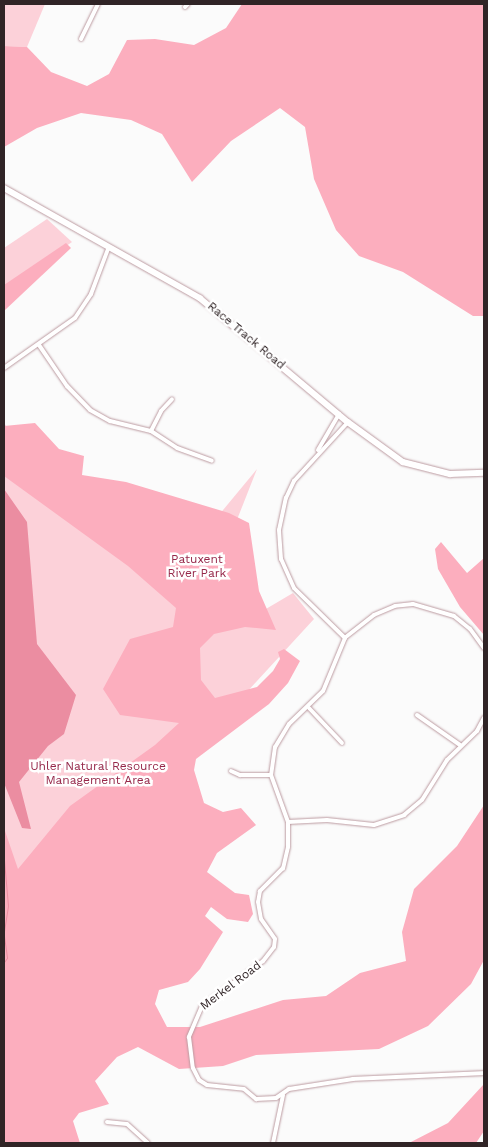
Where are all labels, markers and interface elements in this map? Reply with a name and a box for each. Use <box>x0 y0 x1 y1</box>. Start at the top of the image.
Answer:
street label: Race Track Road <box>204 299 288 373</box>
park label: Patuxent River Park <box>167 553 227 581</box>
park label: Uhler Natural Resource Management Area <box>30 760 166 788</box>
street label: Merkel Road <box>198 958 264 1014</box>

